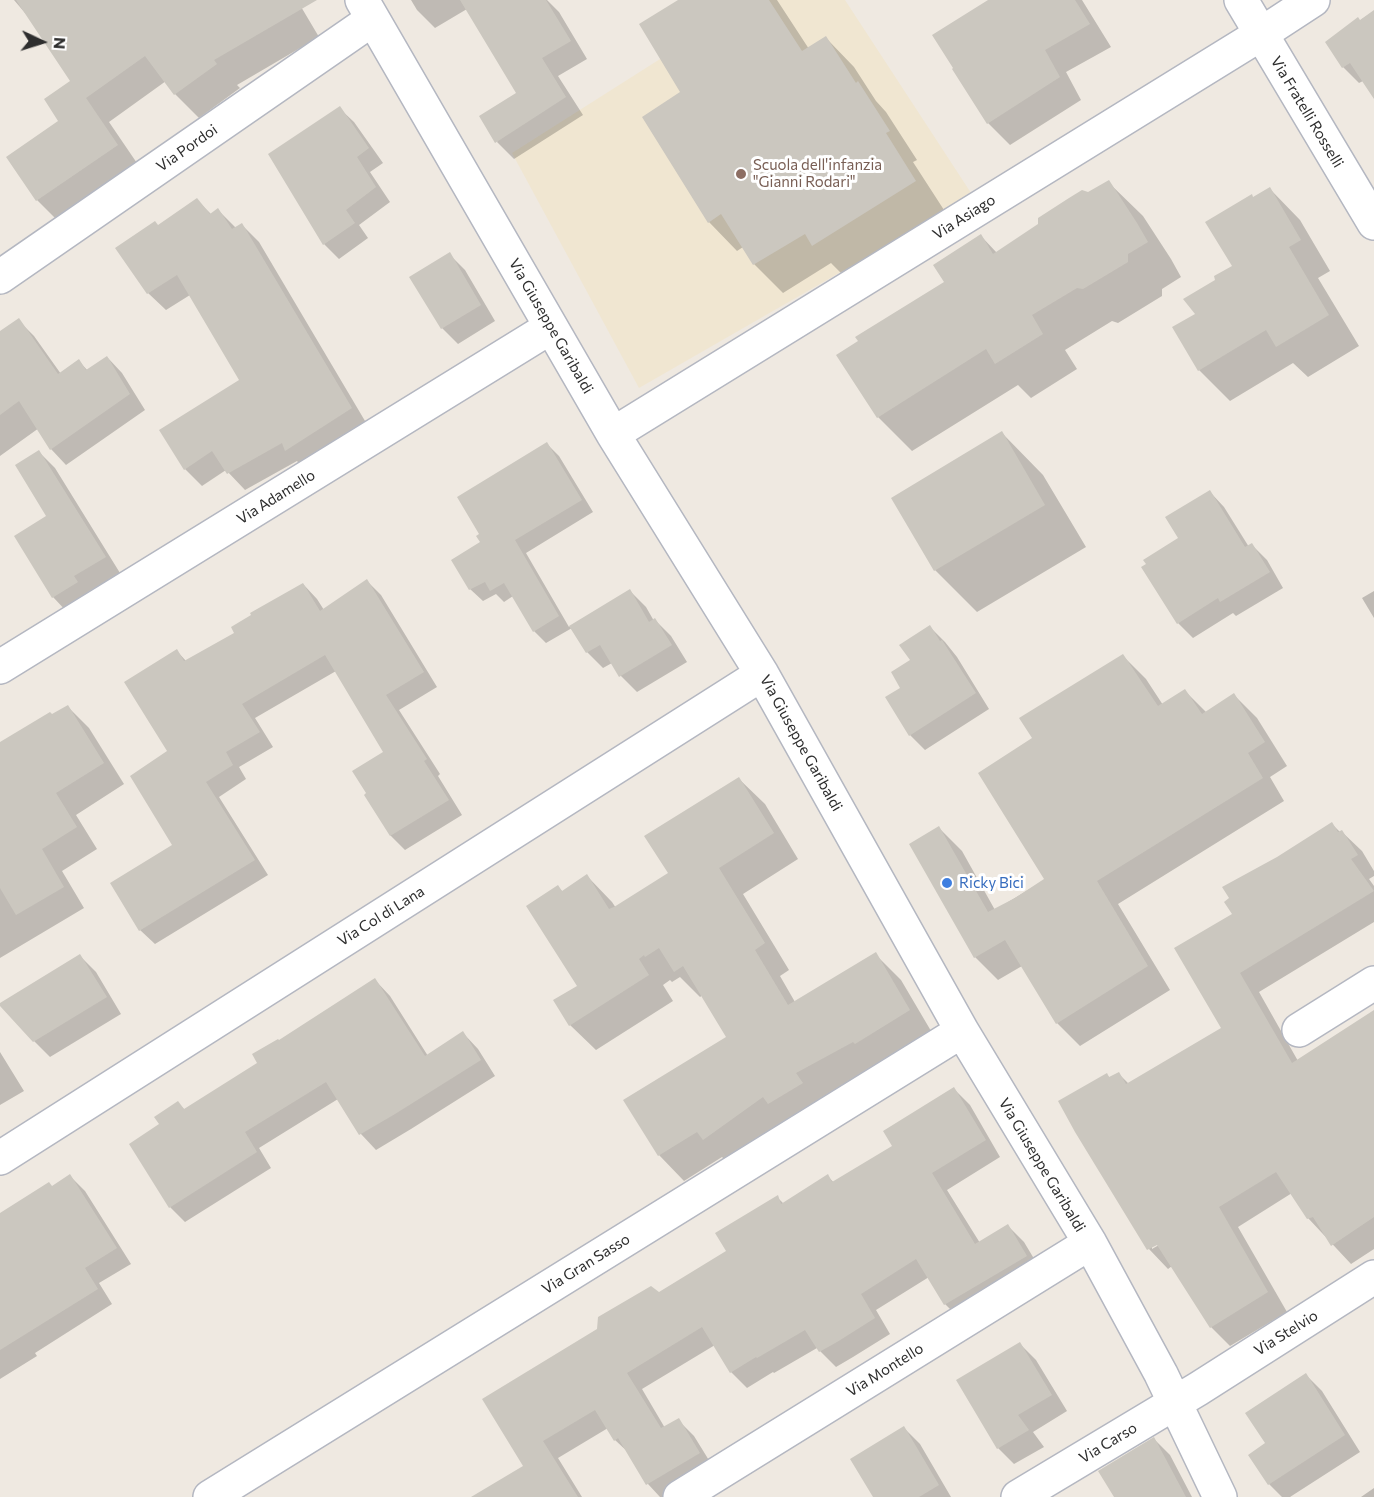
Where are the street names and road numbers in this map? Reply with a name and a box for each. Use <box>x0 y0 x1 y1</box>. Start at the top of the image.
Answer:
street label: Via Fratelli Rosselli <box>1267 53 1347 171</box>
street label: Via Pordoi <box>153 120 221 176</box>
street label: Via Asiago <box>929 191 999 243</box>
street label: Via Giuseppe Garibaldi <box>505 255 597 397</box>
street label: Via Adamello <box>234 466 318 528</box>
street label: Via Giuseppe Garibaldi <box>756 672 846 814</box>
street label: Via Col di Lana <box>334 882 428 950</box>
street label: Via Giuseppe Garibaldi <box>995 1095 1089 1235</box>
street label: Via Gran Sasso <box>539 1230 633 1298</box>
street label: Via Stelvio <box>1251 1306 1321 1360</box>
street label: Via Montello <box>843 1339 927 1401</box>
street label: Via Carso <box>1076 1419 1140 1467</box>

